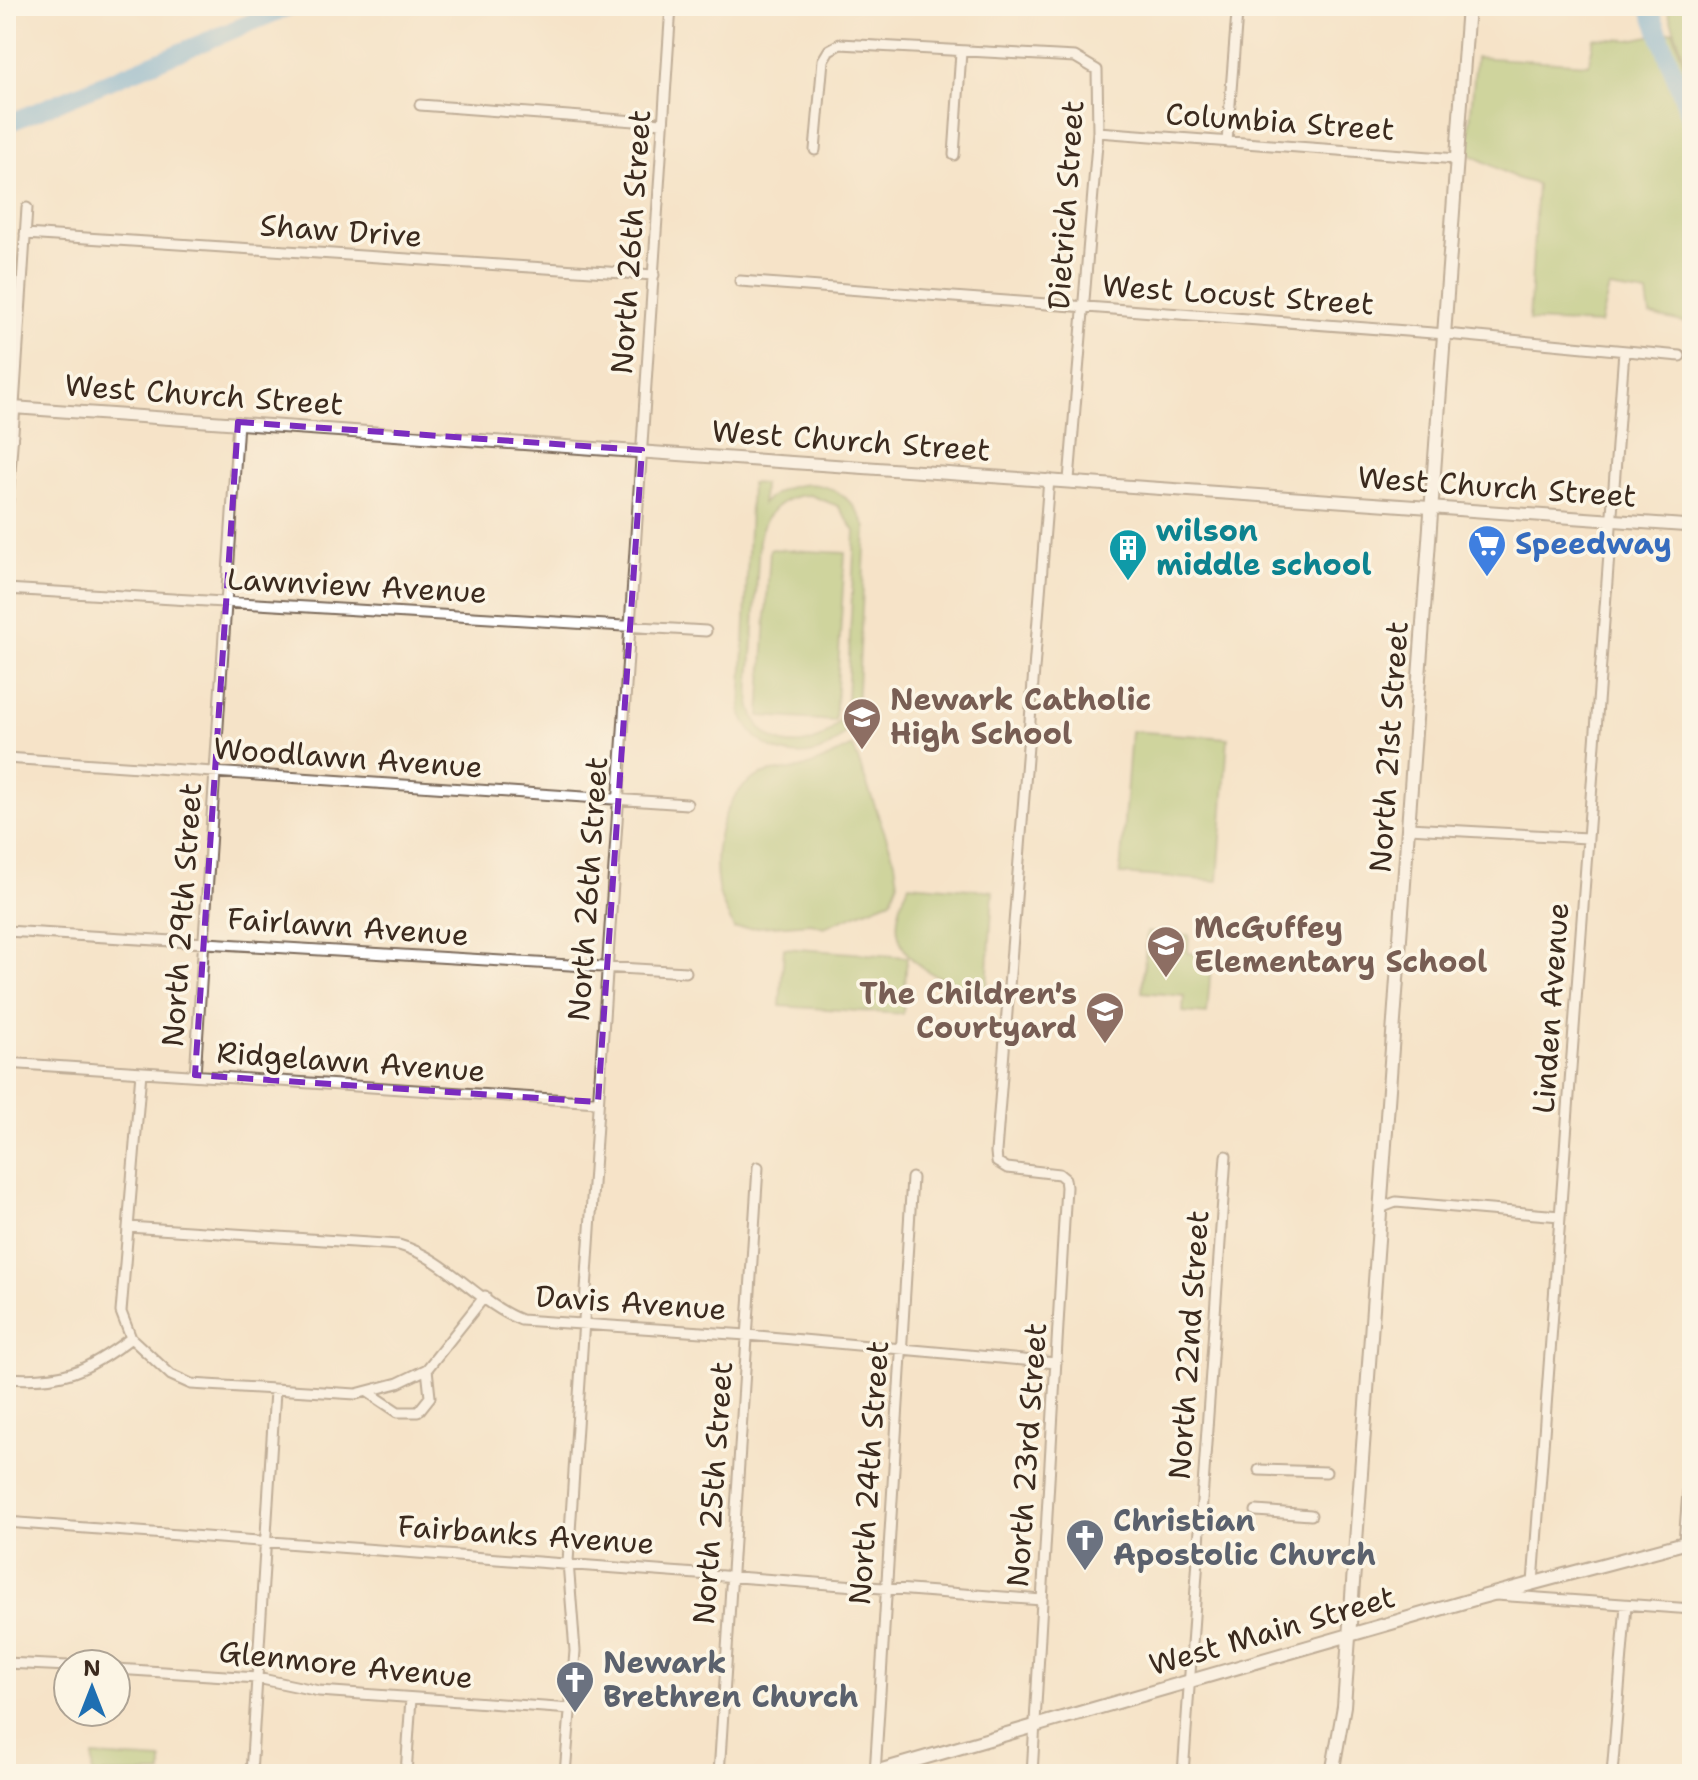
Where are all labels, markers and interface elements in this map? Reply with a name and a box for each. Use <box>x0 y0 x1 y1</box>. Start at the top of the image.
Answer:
street label: Columbia Street <box>1164 93 1396 150</box>
street label: Dietrich Street <box>1038 99 1093 311</box>
street label: North 26th Street <box>601 108 660 376</box>
street label: Shaw Drive <box>258 204 424 257</box>
street label: West Locust Street <box>1101 265 1376 324</box>
street label: West Church Street <box>63 364 345 425</box>
street label: West Church Street <box>710 410 992 471</box>
street label: West Church Street <box>1356 456 1638 517</box>
place label: wilson middle school <box>1156 510 1372 585</box>
supermarket icon: Speedway <box>1466 523 1508 578</box>
place label: Speedway <box>1515 523 1672 564</box>
building icon: wilson middle school <box>1107 527 1149 582</box>
street label: Lawnview Avenue <box>226 558 488 613</box>
street label: North 21st Street <box>1359 620 1418 874</box>
place label: Newark Catholic High School <box>890 679 1152 754</box>
school or university icon: Newark Catholic High School <box>841 696 883 751</box>
street label: Woodlawn Avenue <box>212 728 484 787</box>
street label: North 26th Street <box>558 755 617 1023</box>
street label: North 29th Street <box>152 781 211 1049</box>
street label: Fairlawn Avenue <box>226 898 470 955</box>
street label: Linden Avenue <box>1523 901 1578 1115</box>
place label: McGuffey Elementary School <box>1194 907 1487 982</box>
school or university icon: McGuffey Elementary School <box>1145 924 1187 979</box>
place label: The Children's Courtyard <box>859 973 1077 1048</box>
school or university icon: The Children's Courtyard <box>1084 990 1126 1045</box>
street label: Ridgelawn Avenue <box>215 1032 487 1091</box>
street label: North 22nd Street <box>1159 1209 1218 1481</box>
street label: Davis Avenue <box>534 1275 728 1330</box>
street label: North 23rd Street <box>997 1321 1056 1589</box>
street label: North 24th Street <box>839 1339 898 1607</box>
street label: North 25th Street <box>683 1360 742 1626</box>
place label: Christian Apostolic Church <box>1113 1500 1376 1575</box>
street label: Fairbanks Avenue <box>396 1505 656 1564</box>
church icon: Christian Apostolic Church <box>1064 1517 1106 1572</box>
street label: West Main Street <box>1144 1576 1400 1685</box>
street label: Glenmore Avenue <box>217 1631 475 1698</box>
place label: Newark Brethren Church <box>603 1642 858 1717</box>
north arrow <box>52 1648 132 1728</box>
text: N <box>83 1654 101 1683</box>
church icon: Newark Brethren Church <box>554 1659 596 1714</box>

